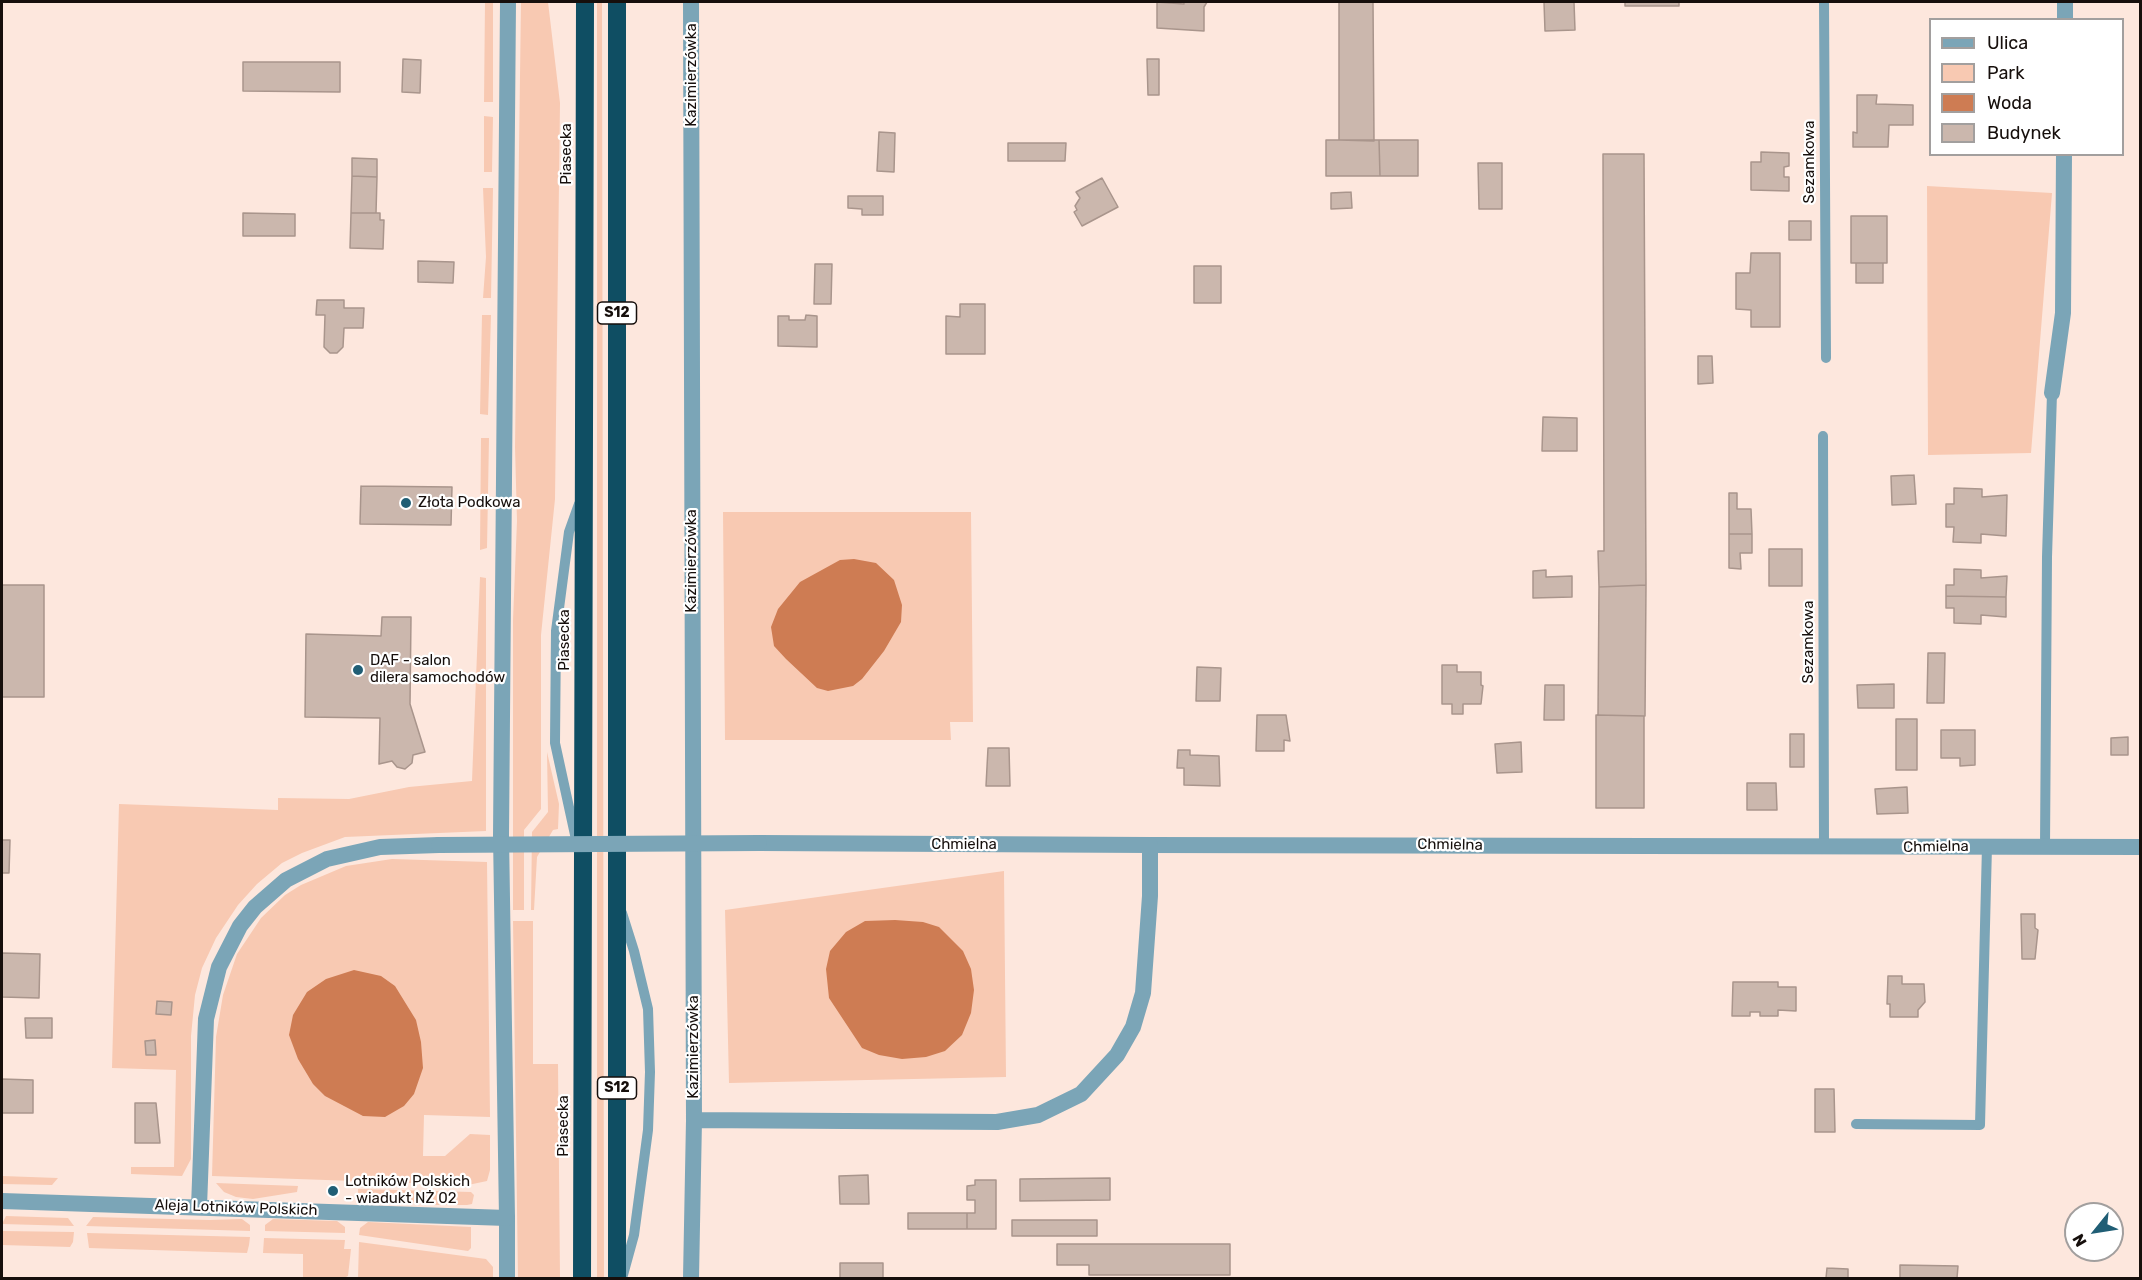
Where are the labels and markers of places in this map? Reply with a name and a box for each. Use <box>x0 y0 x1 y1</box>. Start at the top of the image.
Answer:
place label: Złota Podkowa <box>418 494 520 512</box>
marker: Złota Podkowa <box>399 496 413 510</box>
place label: DAF - salon dilera samochodów <box>370 652 505 687</box>
marker: DAF - salon dilera samochodów <box>351 663 365 677</box>
place label: Lotników Polskich - wiadukt NŻ 02 <box>345 1173 470 1208</box>
marker: Lotników Polskich - wiadukt NŻ 02 <box>326 1184 340 1198</box>

